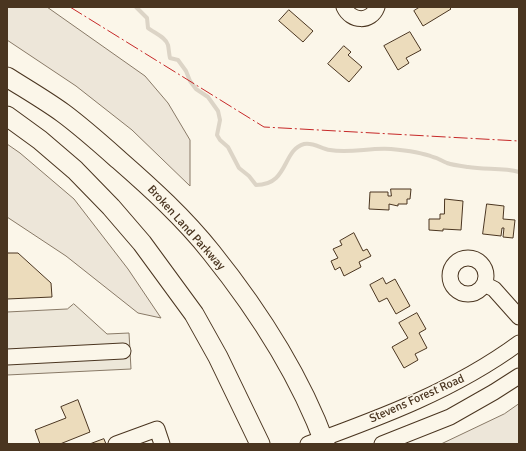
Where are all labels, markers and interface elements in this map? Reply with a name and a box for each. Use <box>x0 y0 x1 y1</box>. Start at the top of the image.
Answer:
street label: Broken Land Parkway <box>144 183 228 273</box>
street label: Stevens Forest Road <box>367 372 467 426</box>

